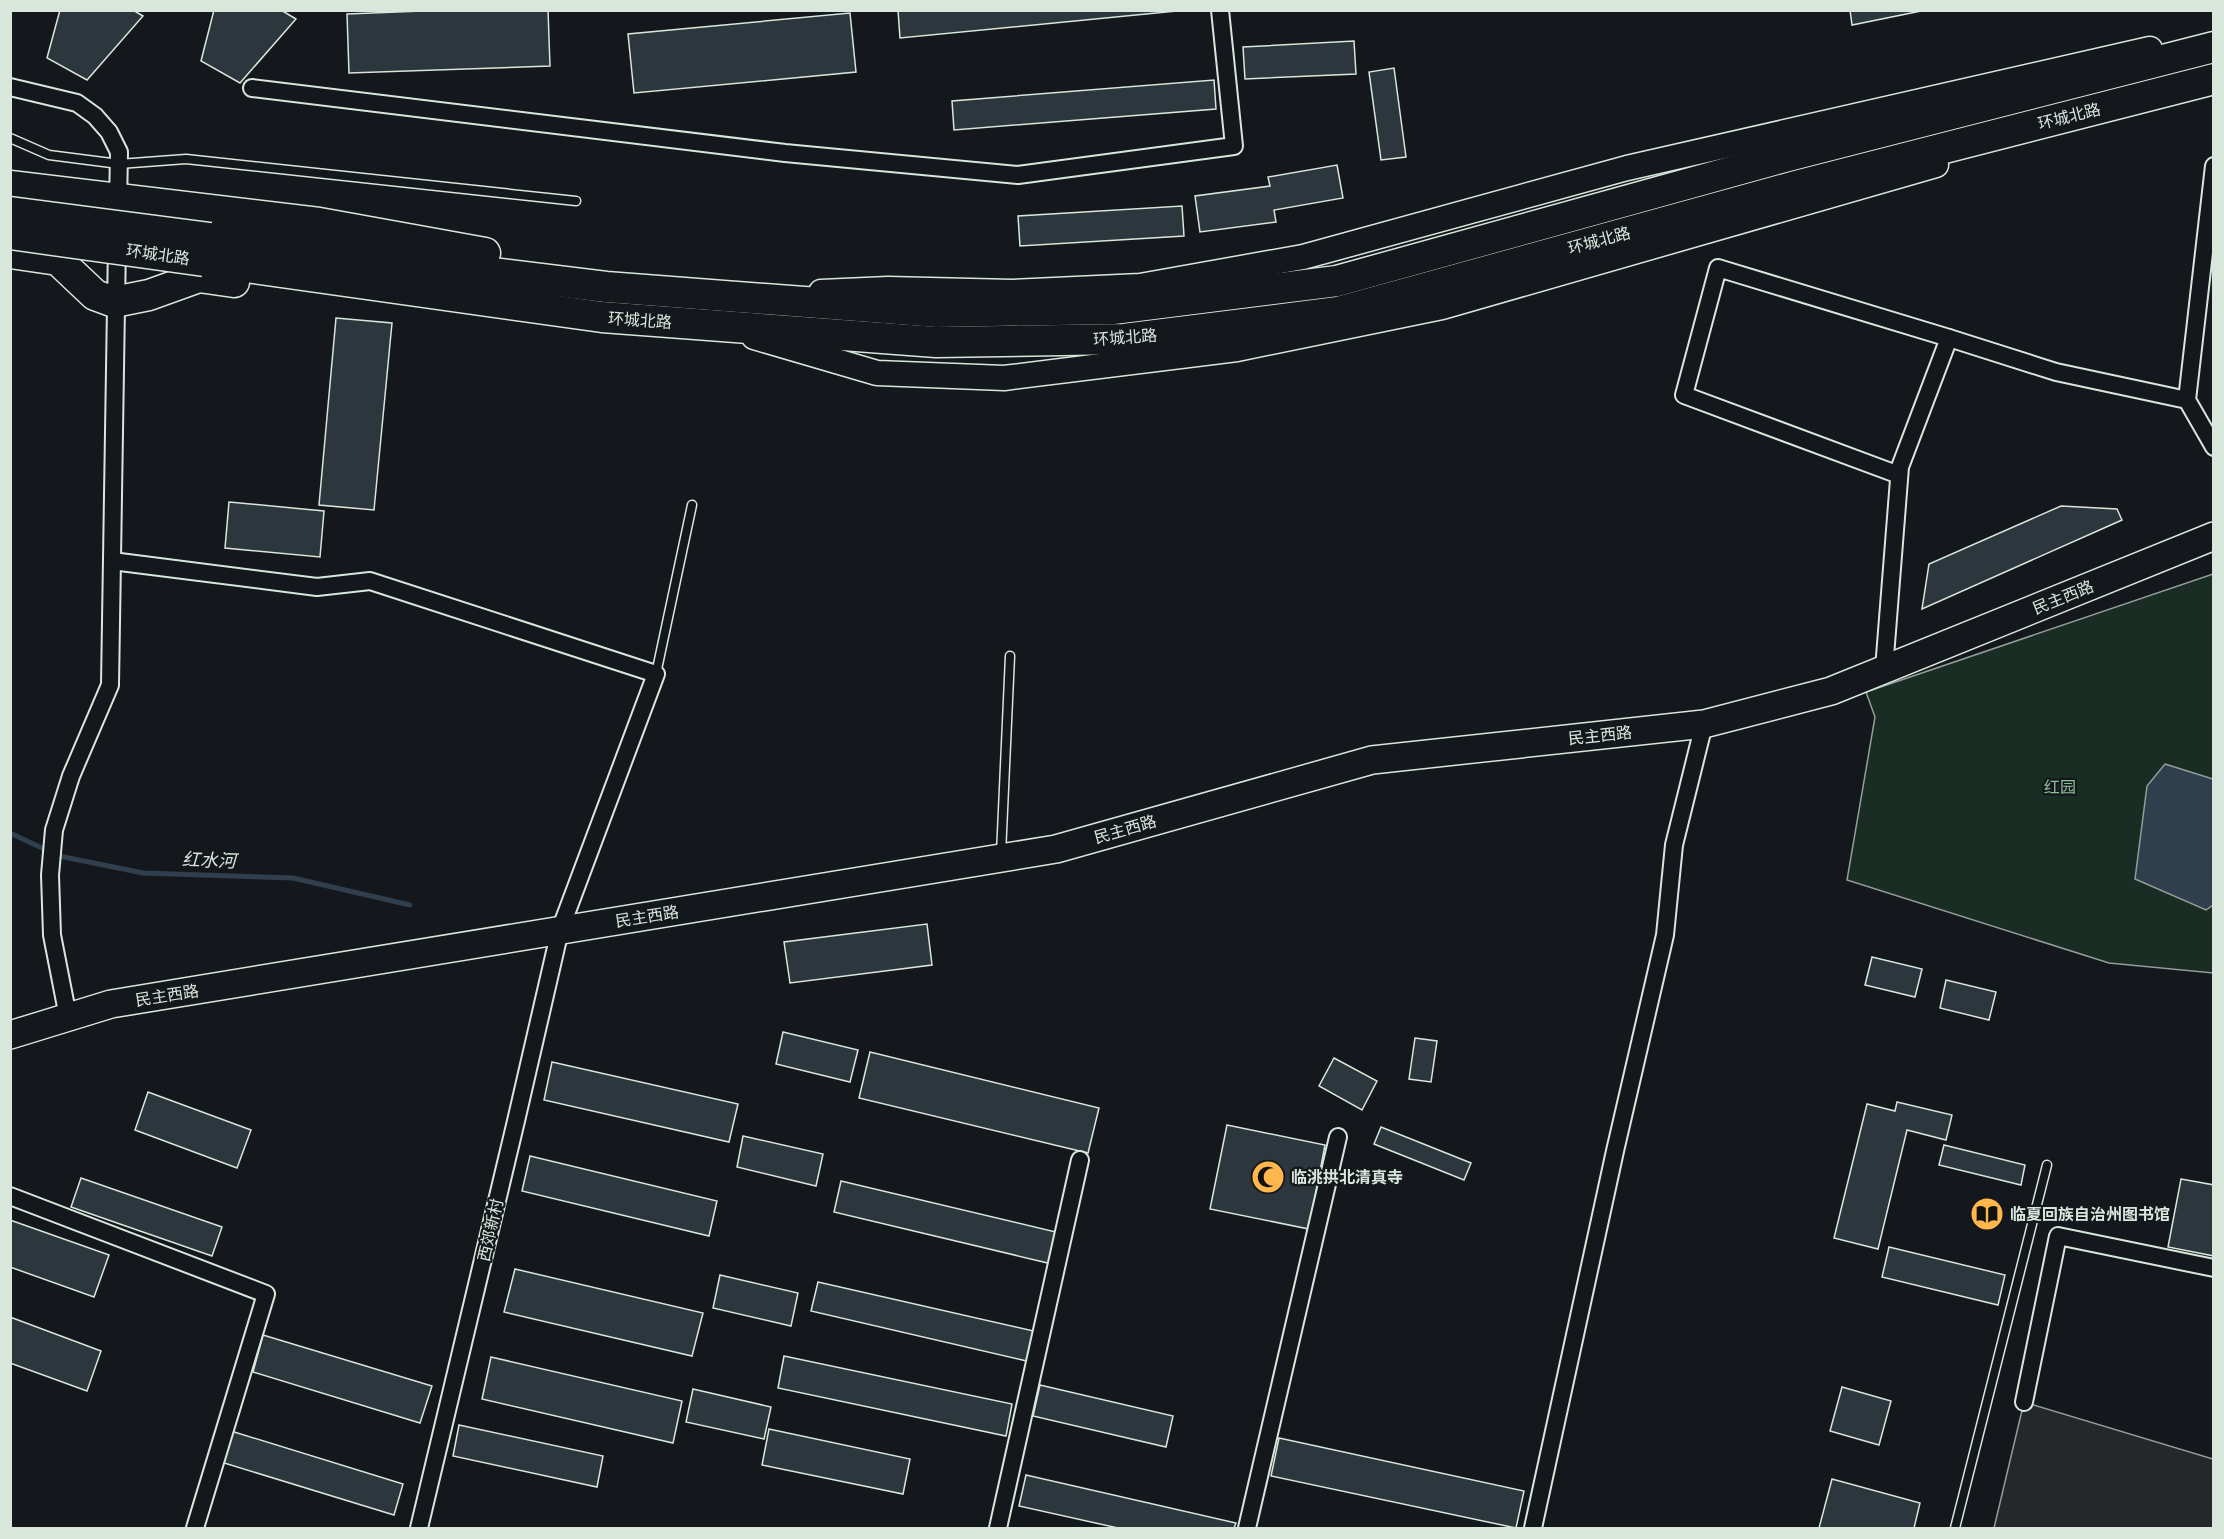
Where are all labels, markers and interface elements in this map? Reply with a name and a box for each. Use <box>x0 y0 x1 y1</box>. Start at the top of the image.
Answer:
street label: 环城北路 <box>2036 99 2102 133</box>
street label: 环城北路 <box>1565 222 1633 258</box>
street label: 环城北路 <box>125 240 191 268</box>
street label: 环城北路 <box>607 308 673 332</box>
street label: 环城北路 <box>1092 325 1158 349</box>
street label: 民主西路 <box>2030 576 2096 618</box>
street label: 民主西路 <box>1567 722 1633 748</box>
park label: 红园 <box>2044 777 2076 797</box>
street label: 民主西路 <box>1091 811 1159 847</box>
water label: 红水河 <box>182 848 239 873</box>
street label: 民主西路 <box>614 901 680 931</box>
street label: 民主西路 <box>134 980 200 1010</box>
mosque icon: 临洮拱北清真寺 <box>1250 1159 1286 1195</box>
place label: 临洮拱北清真寺 <box>1291 1167 1403 1187</box>
library icon: 临夏回族自治州图书馆 <box>1969 1196 2005 1232</box>
street label: 西郊新村 <box>473 1197 507 1263</box>
place label: 临夏回族自治州图书馆 <box>2010 1204 2170 1224</box>

